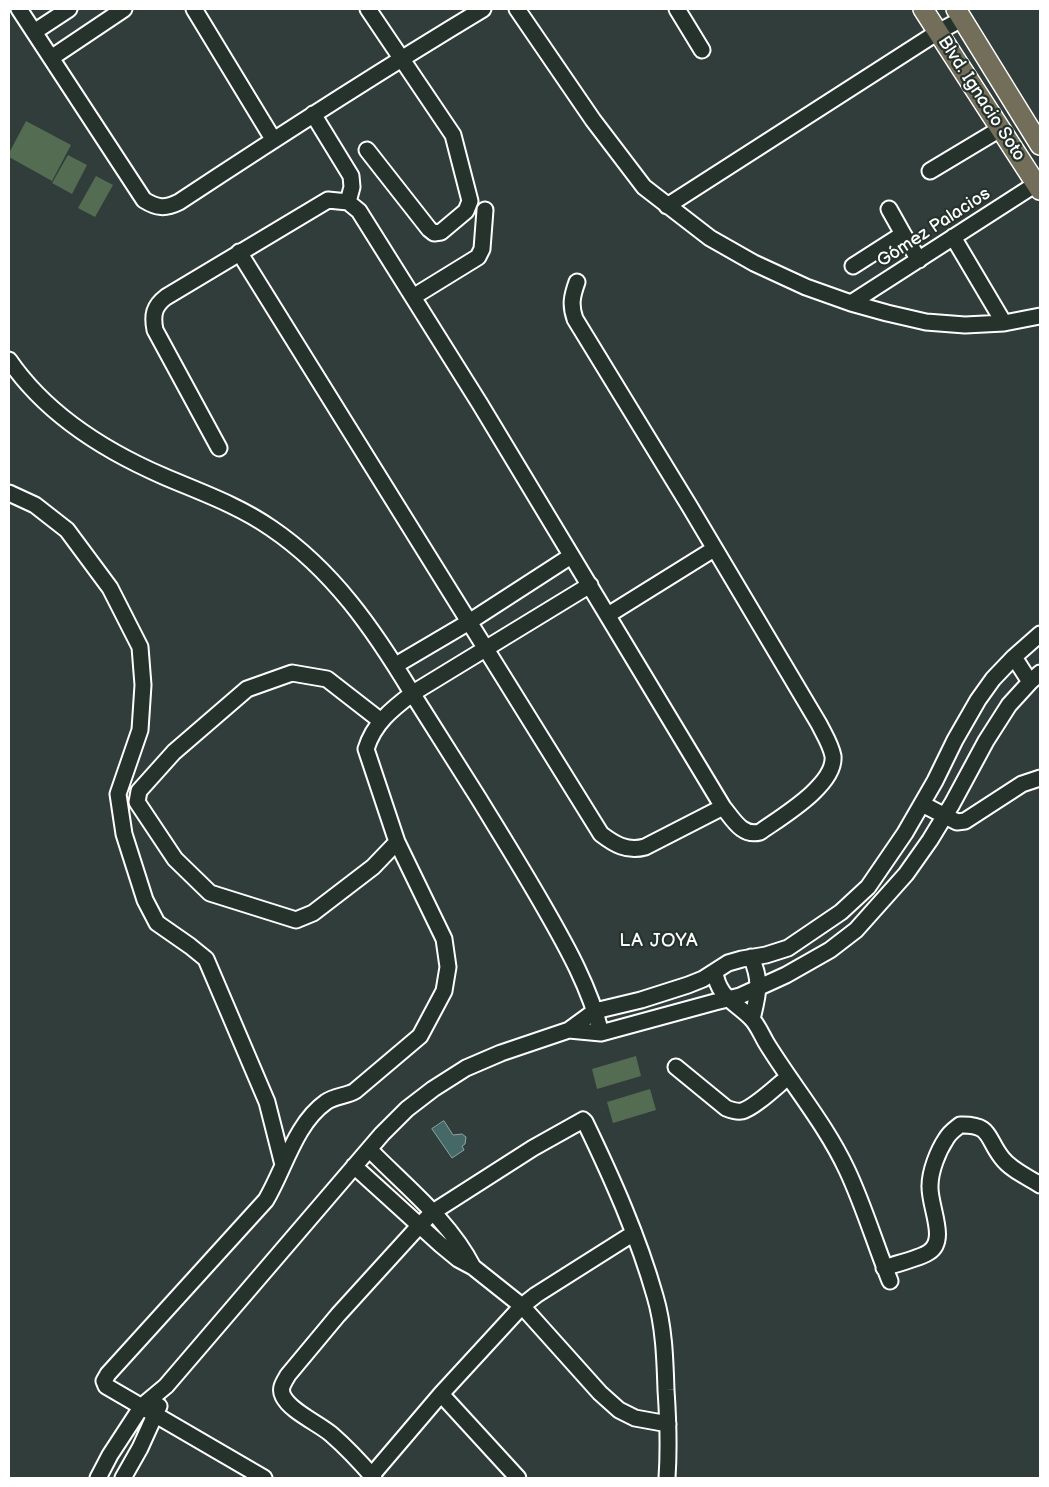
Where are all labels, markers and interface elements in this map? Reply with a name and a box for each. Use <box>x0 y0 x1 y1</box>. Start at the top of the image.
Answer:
street label: Blvd. Ignacio Soto <box>933 32 1029 166</box>
street label: Gómez Palacios <box>873 183 995 273</box>
district label: LA JOYA <box>618 930 700 952</box>

